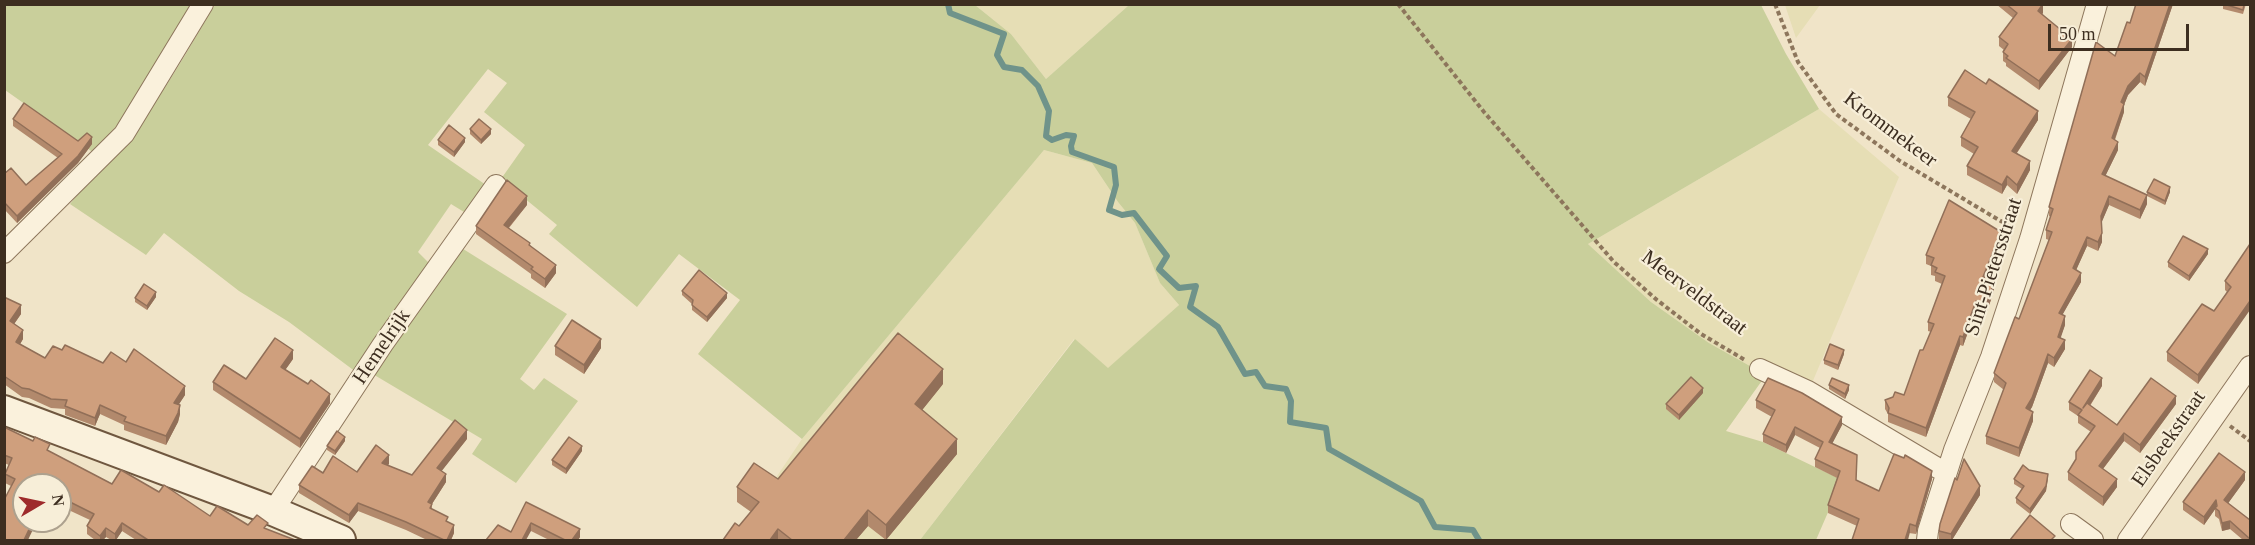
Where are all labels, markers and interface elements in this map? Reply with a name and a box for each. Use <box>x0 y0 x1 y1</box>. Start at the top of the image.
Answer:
scale bar <box>2051 12 2192 50</box>
text: 50 m <box>2059 24 2096 44</box>
street label: Krommekeer <box>1838 87 1942 173</box>
street label: Sint-Pietersstraat <box>1960 195 2028 339</box>
street label: Meerveldstraat <box>1636 245 1752 341</box>
street label: Hemelrijk <box>348 305 416 389</box>
street label: Elsbeekstraat <box>2127 386 2211 492</box>
north arrow <box>12 473 72 533</box>
text: N <box>49 493 68 507</box>

